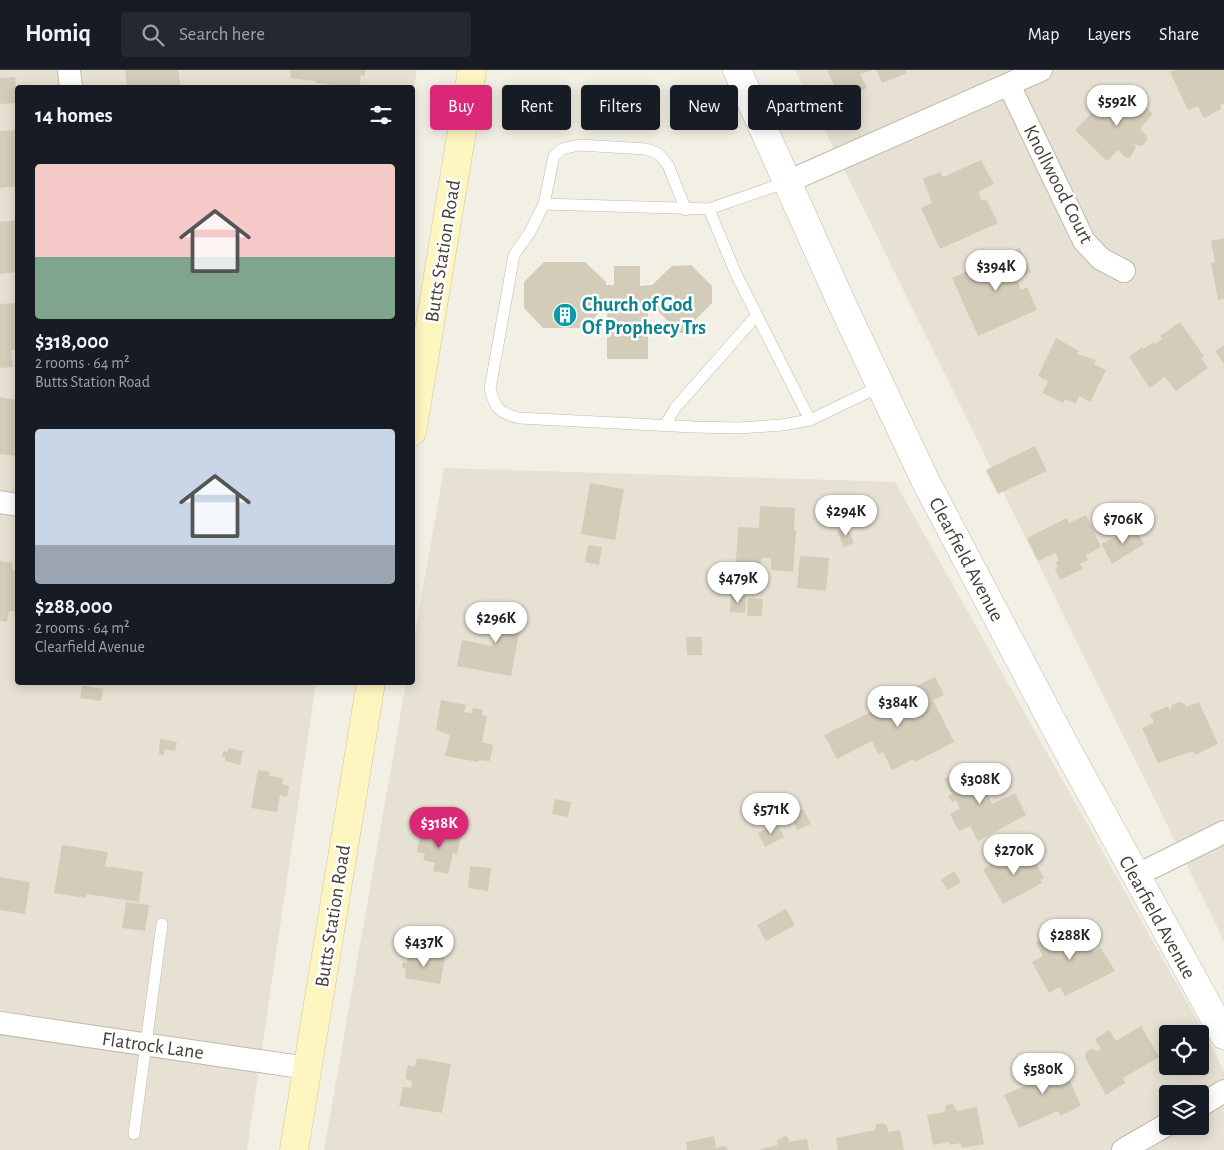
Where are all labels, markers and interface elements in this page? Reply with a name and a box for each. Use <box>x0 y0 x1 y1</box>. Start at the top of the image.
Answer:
search box <box>121 12 471 57</box>
icon: search <box>139 21 167 49</box>
text: Homiq <box>25 22 91 46</box>
text: Search here <box>179 25 265 44</box>
text: Map <box>1028 26 1059 44</box>
text: Layers <box>1087 26 1131 44</box>
text: Share <box>1159 26 1199 44</box>
chip: Buy <box>430 85 492 130</box>
chip: Rent <box>502 85 571 130</box>
chip: Filters <box>581 85 660 130</box>
chip: New <box>670 85 738 130</box>
chip: Apartment <box>748 85 861 130</box>
pin: $592K <box>1082 85 1152 127</box>
text: $592K <box>1098 93 1136 109</box>
icon: filters <box>367 101 395 129</box>
text: 14 homes <box>35 105 113 126</box>
street label: Knollwood Court <box>1020 122 1097 247</box>
street label: Butts Station Road <box>422 179 464 324</box>
icon: home <box>170 196 260 286</box>
pin: $394K <box>961 250 1031 292</box>
text: $394K <box>976 258 1016 274</box>
place label: Church of God Of Prophecy Trs <box>582 295 706 338</box>
building icon: Church of God Of Prophecy Trs <box>552 302 578 328</box>
text: $318,000 <box>35 331 109 352</box>
text: 2 rooms · 64 m² <box>35 355 130 371</box>
text: Butts Station Road <box>35 374 150 390</box>
icon: home <box>170 461 260 551</box>
pin: $294K <box>811 494 881 537</box>
street label: Clearfield Avenue <box>925 494 1007 625</box>
pin: $706K <box>1088 502 1158 545</box>
text: $294K <box>826 503 866 519</box>
text: $706K <box>1103 511 1143 527</box>
pin: $479K <box>703 562 773 604</box>
text: $479K <box>718 570 758 586</box>
text: $288,000 <box>35 596 113 617</box>
pin: $296K <box>461 602 531 644</box>
text: $296K <box>476 610 516 626</box>
text: 2 rooms · 64 m² <box>35 620 130 636</box>
text: Clearfield Avenue <box>35 639 145 655</box>
pin: $384K <box>863 686 933 728</box>
text: $384K <box>878 694 918 710</box>
pin: $308K <box>945 762 1015 805</box>
text: $308K <box>960 771 1000 787</box>
pin: $571K <box>736 792 806 835</box>
text: $571K <box>753 801 789 817</box>
pin: $318K <box>404 806 474 849</box>
text: $318K <box>420 815 458 831</box>
pin: $270K <box>979 834 1049 876</box>
text: $270K <box>994 842 1034 858</box>
street label: Butts Station Road <box>312 844 354 989</box>
street label: Clearfield Avenue <box>1115 853 1199 982</box>
pin: $288K <box>1035 918 1105 961</box>
pin: $437K <box>389 926 459 968</box>
text: $288K <box>1050 927 1090 943</box>
text: $437K <box>405 934 443 950</box>
map controls <box>1159 1025 1209 1135</box>
button: locate <box>1159 1025 1209 1075</box>
street label: Flatrock Lane <box>101 1029 205 1063</box>
pin: $580K <box>1008 1052 1078 1095</box>
text: $580K <box>1023 1061 1063 1077</box>
button: layers <box>1159 1085 1209 1135</box>

